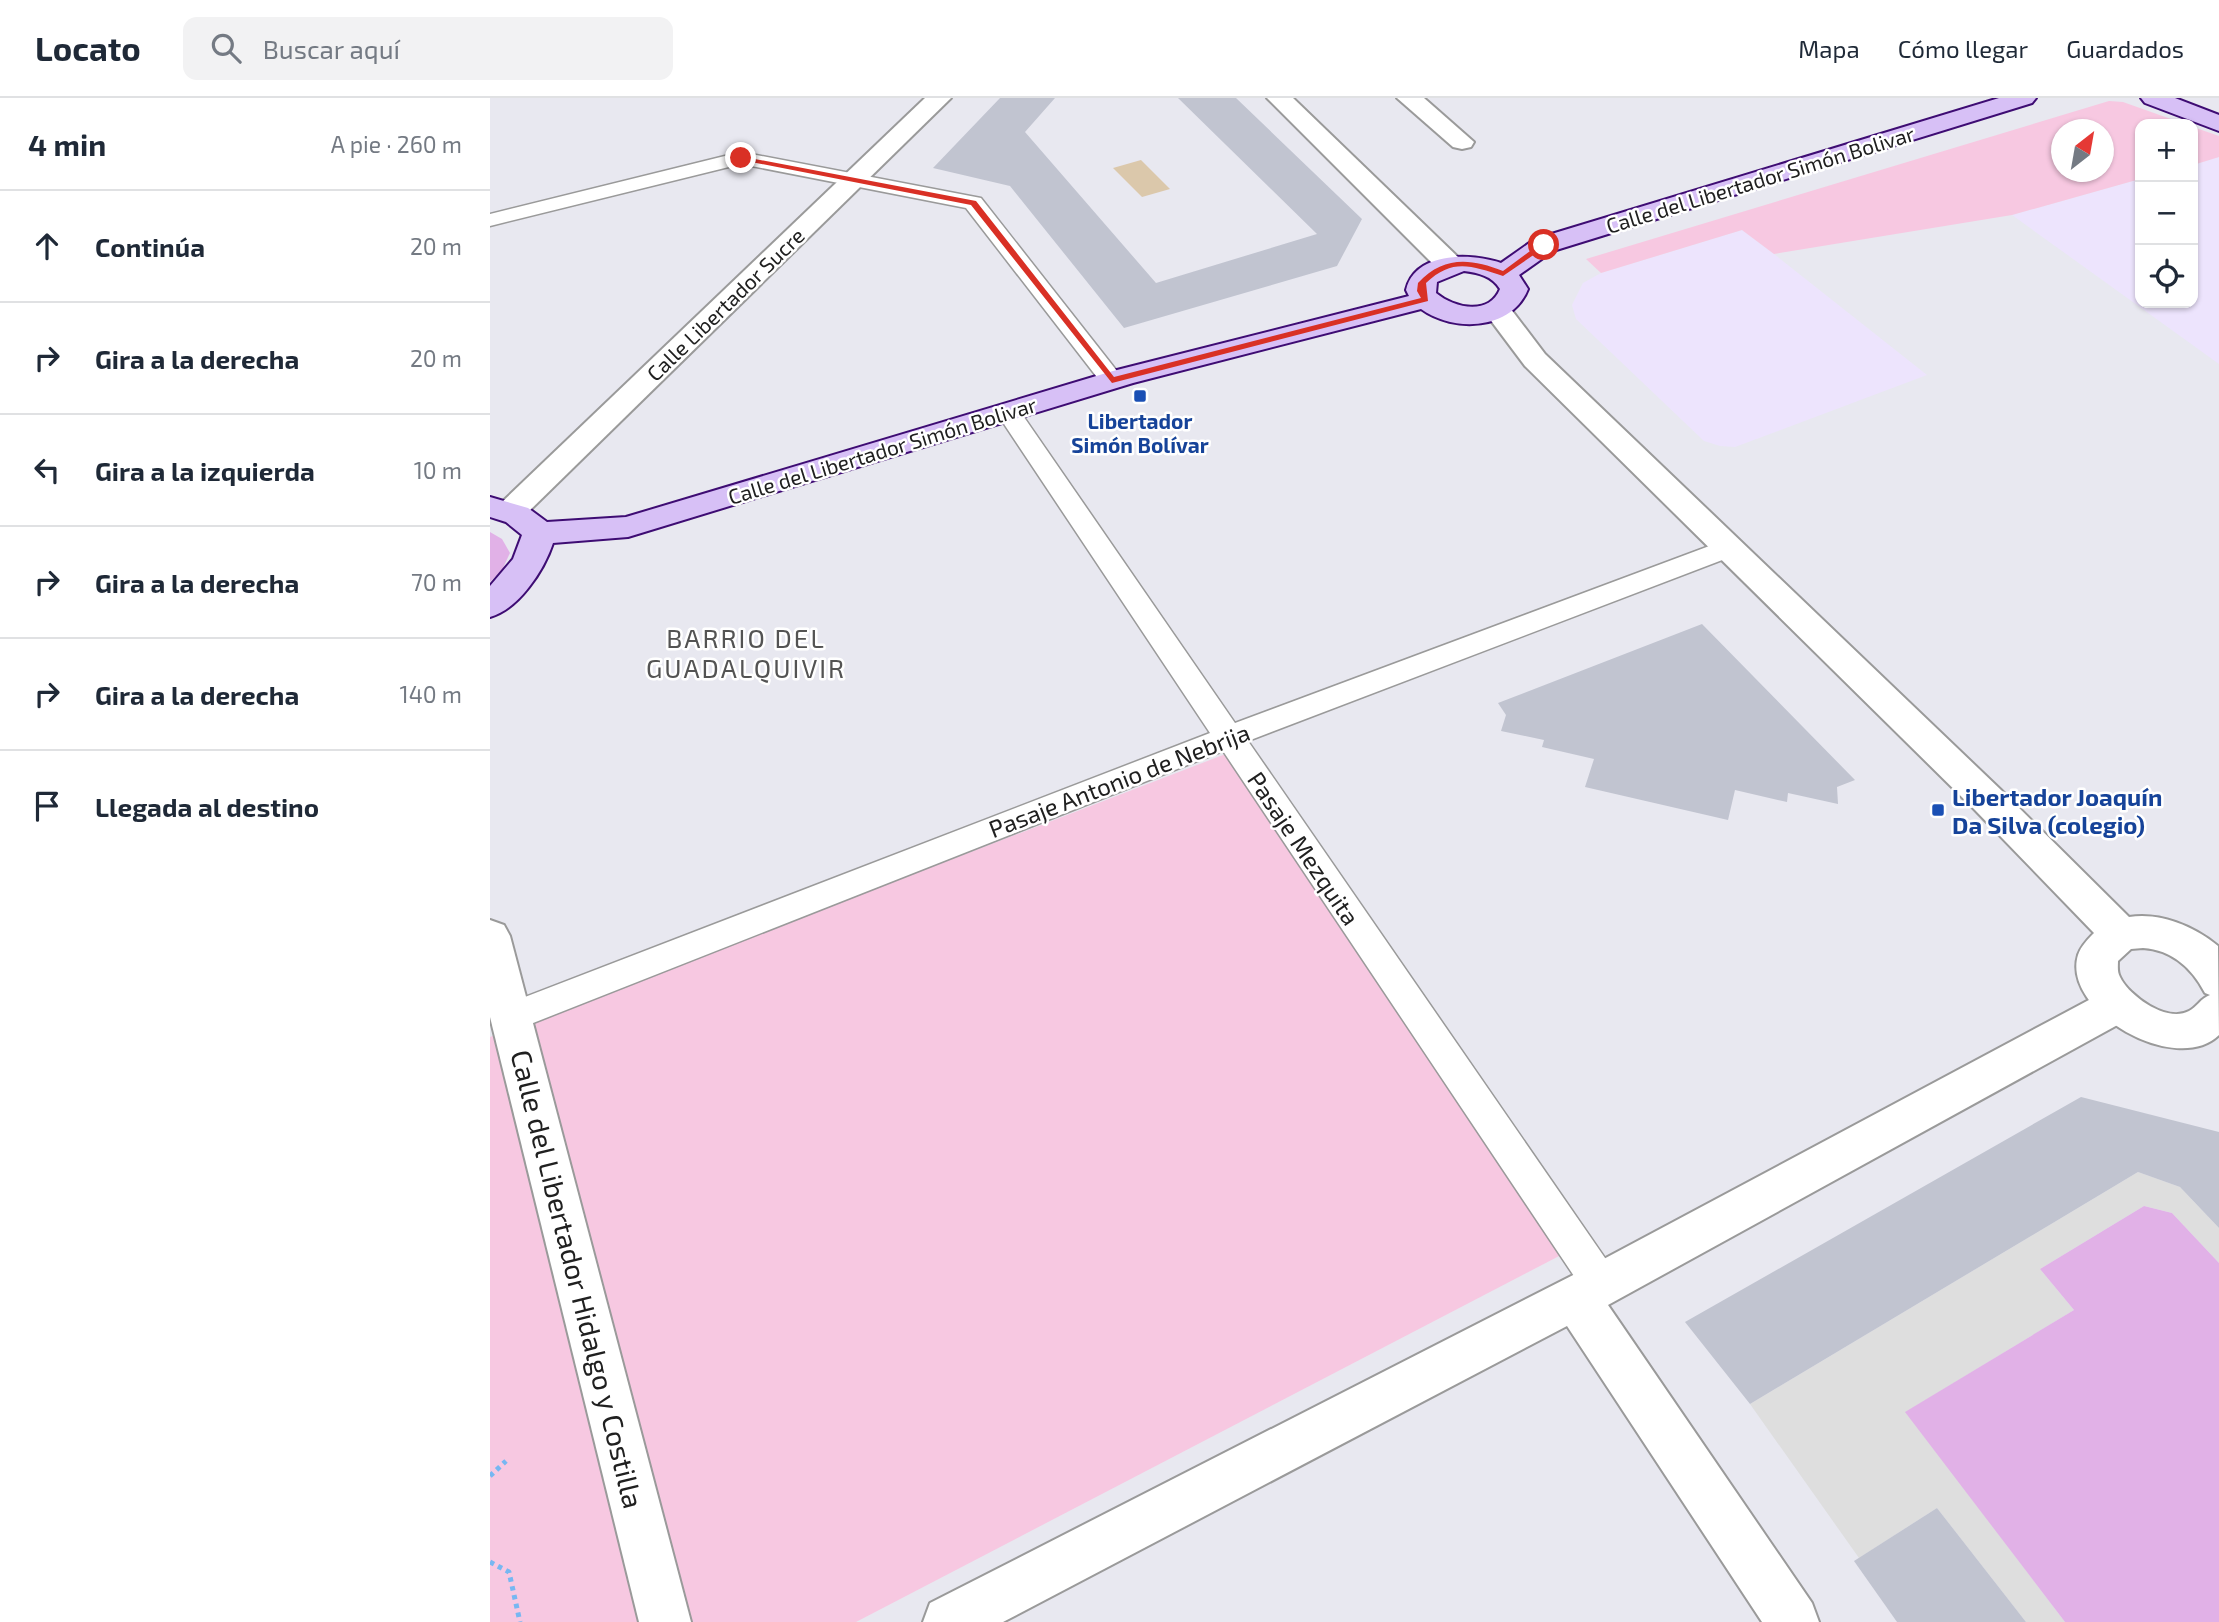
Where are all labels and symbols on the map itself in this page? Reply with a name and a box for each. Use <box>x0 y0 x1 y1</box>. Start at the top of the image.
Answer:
north arrow <box>2051 119 2114 182</box>
street label: Calle del Libertador Simón Bolivar <box>1603 120 1918 238</box>
route end <box>725 142 756 173</box>
street label: Calle Libertador Sucre <box>641 222 809 386</box>
route start <box>1528 229 1559 260</box>
marker: Libertador Simón Bolívar <box>1132 388 1148 404</box>
street label: Calle del Libertador Simón Bolivar <box>725 391 1040 509</box>
place label: Libertador Simón Bolívar <box>1071 408 1209 457</box>
district label: BARRIO DEL GUADALQUIVIR <box>646 622 846 683</box>
street label: Pasaje Antonio de Nebrija <box>984 717 1254 843</box>
street label: Pasaje Mezquita <box>1242 766 1366 930</box>
place label: Libertador Joaquín Da Silva (colegio) <box>1952 782 2162 839</box>
marker: Libertador Joaquín Da Silva (colegio) <box>1930 802 1946 818</box>
street label: Calle del Libertador Hidalgo y Costilla <box>505 1046 651 1512</box>

